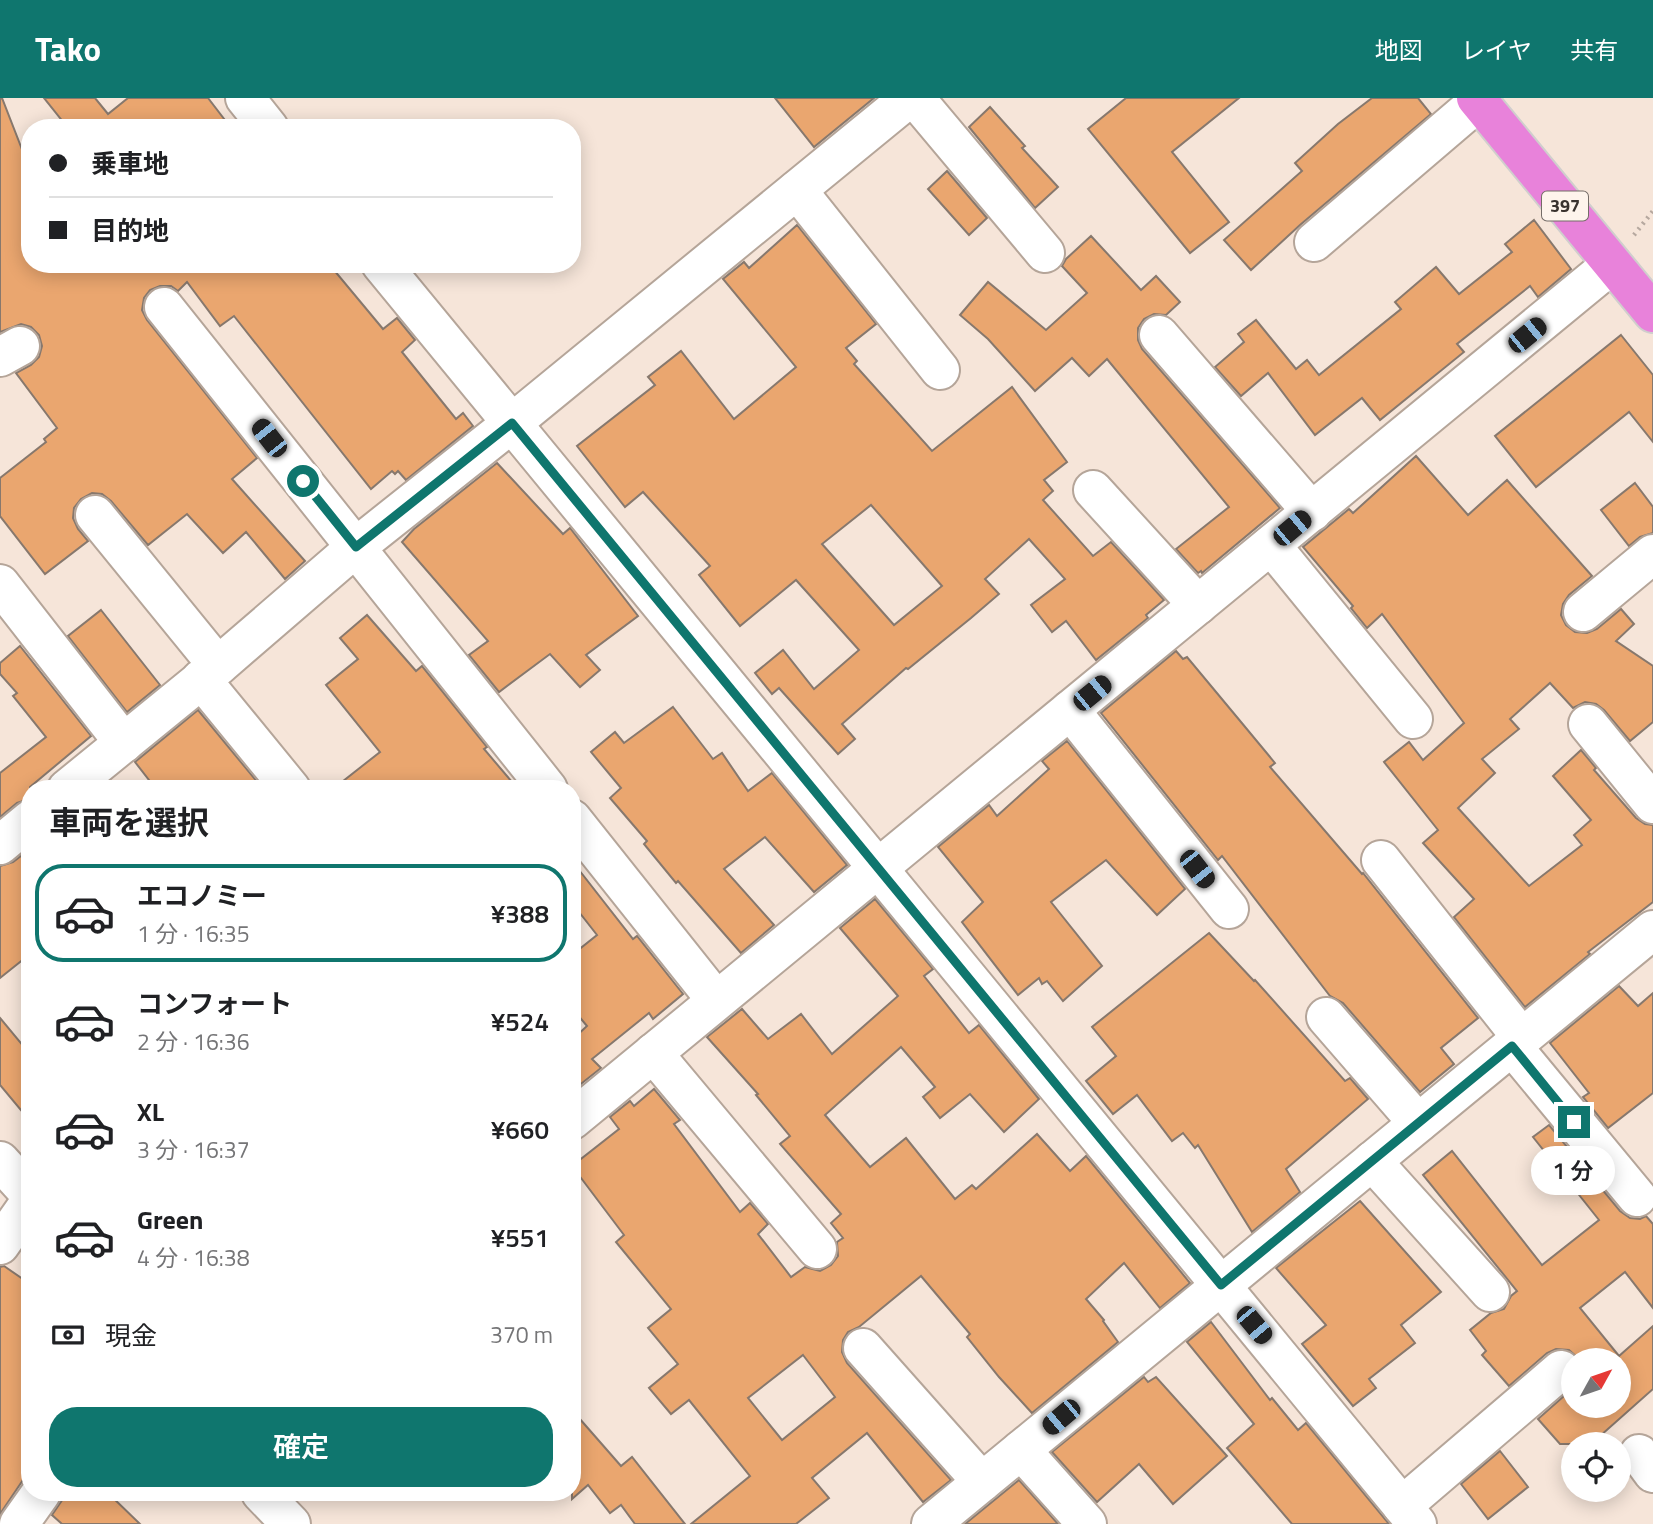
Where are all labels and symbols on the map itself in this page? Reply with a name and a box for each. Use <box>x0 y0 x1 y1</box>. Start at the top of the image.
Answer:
road number: 397 <box>1542 192 1588 220</box>
car <box>1505 314 1550 356</box>
car <box>248 415 291 461</box>
route start <box>287 465 319 497</box>
car <box>1270 506 1315 550</box>
car <box>1070 672 1115 714</box>
car <box>1176 846 1219 892</box>
route end <box>1558 1106 1590 1138</box>
callout: 1 分 <box>1532 1146 1616 1196</box>
car <box>1233 1302 1276 1348</box>
north arrow <box>1561 1348 1631 1418</box>
car <box>1039 1395 1084 1439</box>

